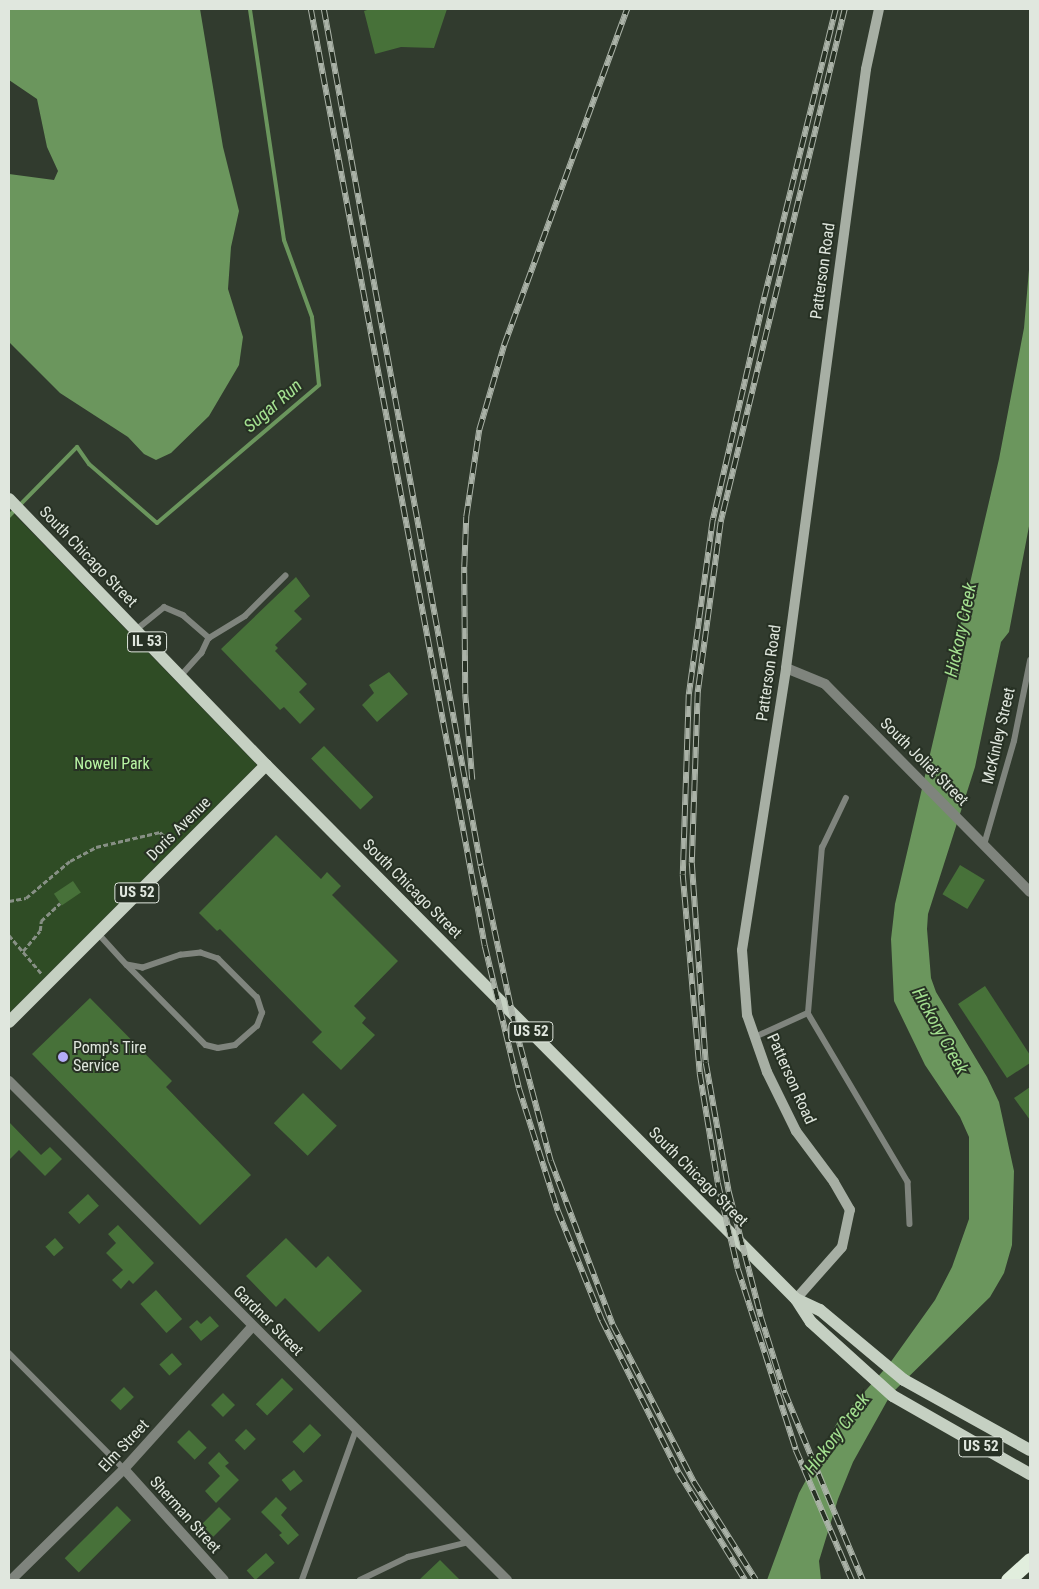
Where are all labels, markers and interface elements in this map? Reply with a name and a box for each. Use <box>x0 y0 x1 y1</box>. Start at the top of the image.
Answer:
street label: Patterson Road <box>807 222 839 320</box>
water label: Sugar Run <box>239 375 307 437</box>
street label: South Chicago Street <box>35 503 141 611</box>
water label: Hickory Creek <box>940 581 982 679</box>
street label: Patterson Road <box>753 624 785 722</box>
road number: IL 53 <box>127 630 167 654</box>
street label: McKinley Street <box>979 686 1019 786</box>
street label: South Joliet Street <box>876 714 972 810</box>
park label: Nowell Park <box>74 754 150 774</box>
street label: Doris Avenue <box>143 793 215 865</box>
street label: South Chicago Street <box>358 835 466 943</box>
road number: US 52 <box>113 880 161 906</box>
water label: Hickory Creek <box>907 984 973 1078</box>
road number: US 52 <box>507 1020 555 1044</box>
street label: Patterson Road <box>762 1031 820 1127</box>
place label: Pomp's Tire Service <box>73 1038 147 1076</box>
marker: Pomp's Tire Service <box>57 1051 69 1063</box>
street label: South Chicago Street <box>644 1123 752 1231</box>
street label: Gardner Street <box>229 1282 307 1360</box>
water label: Hickory Creek <box>800 1389 874 1479</box>
street label: Elm Street <box>95 1416 153 1476</box>
road number: US 52 <box>957 1434 1005 1460</box>
street label: Sherman Street <box>145 1473 225 1557</box>

